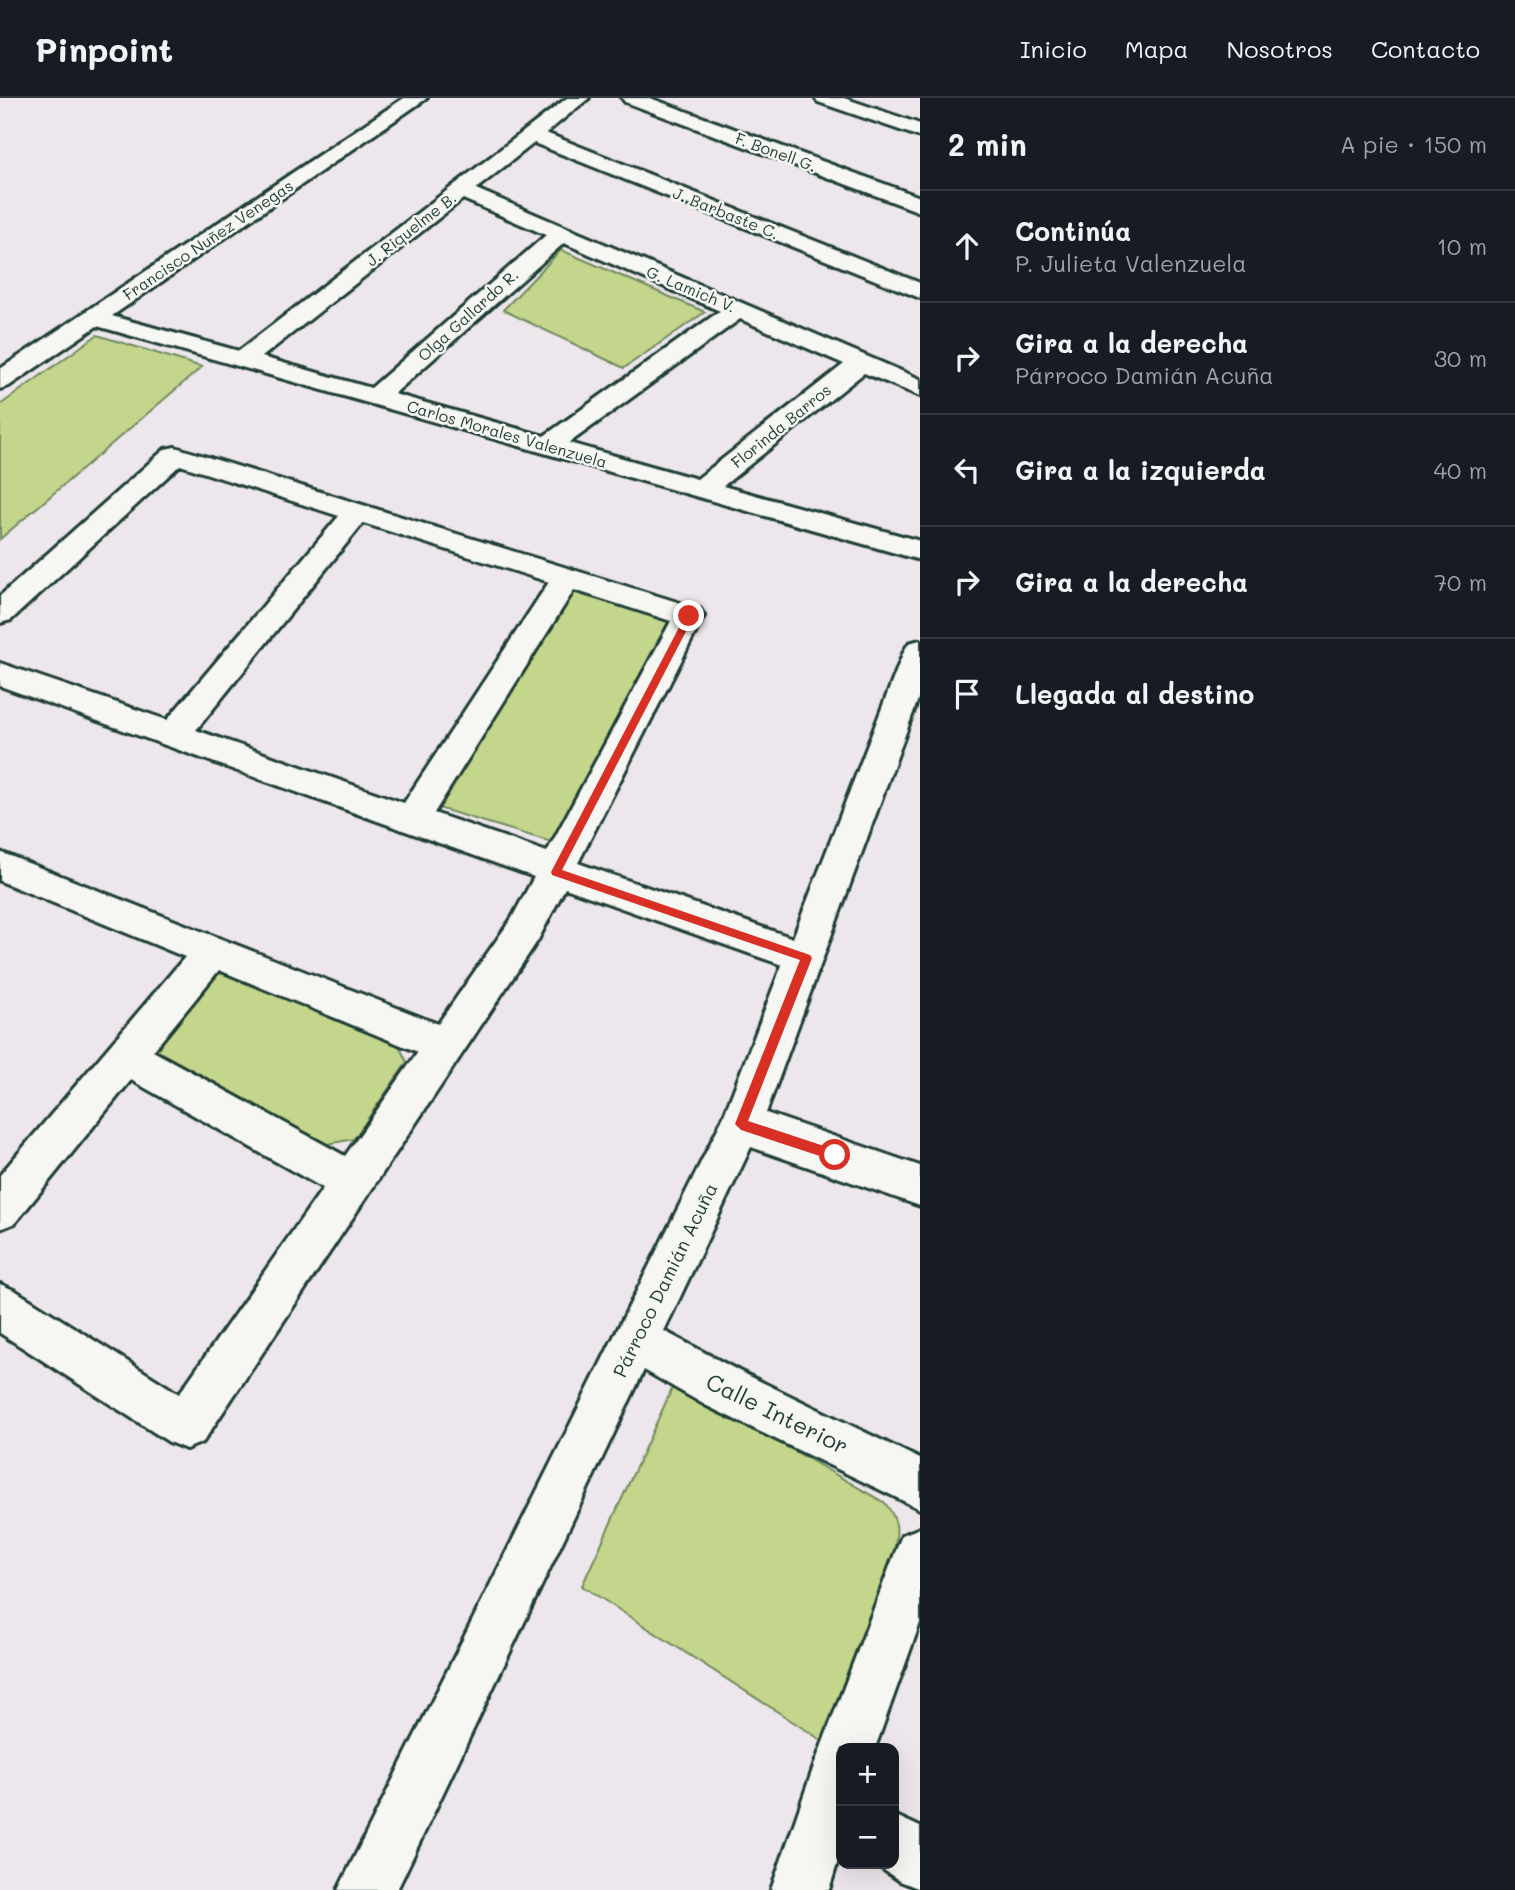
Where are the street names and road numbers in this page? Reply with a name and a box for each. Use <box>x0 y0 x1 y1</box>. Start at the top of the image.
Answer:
street label: F. Bonell G. <box>733 127 820 176</box>
street label: Francisco Nuñez Venegas <box>118 175 297 305</box>
street label: J. Barbaste C. <box>670 182 782 243</box>
street label: J. Riquelme B. <box>361 187 460 270</box>
street label: G. Lamich V. <box>643 260 739 317</box>
street label: Olga Gallardo R. <box>413 264 522 365</box>
street label: Florinda Barros <box>726 379 835 472</box>
street label: Carlos Morales Valenzuela <box>405 395 610 472</box>
street label: Párroco Damián Acuña <box>606 1178 723 1381</box>
street label: Calle Interior <box>701 1366 854 1461</box>

